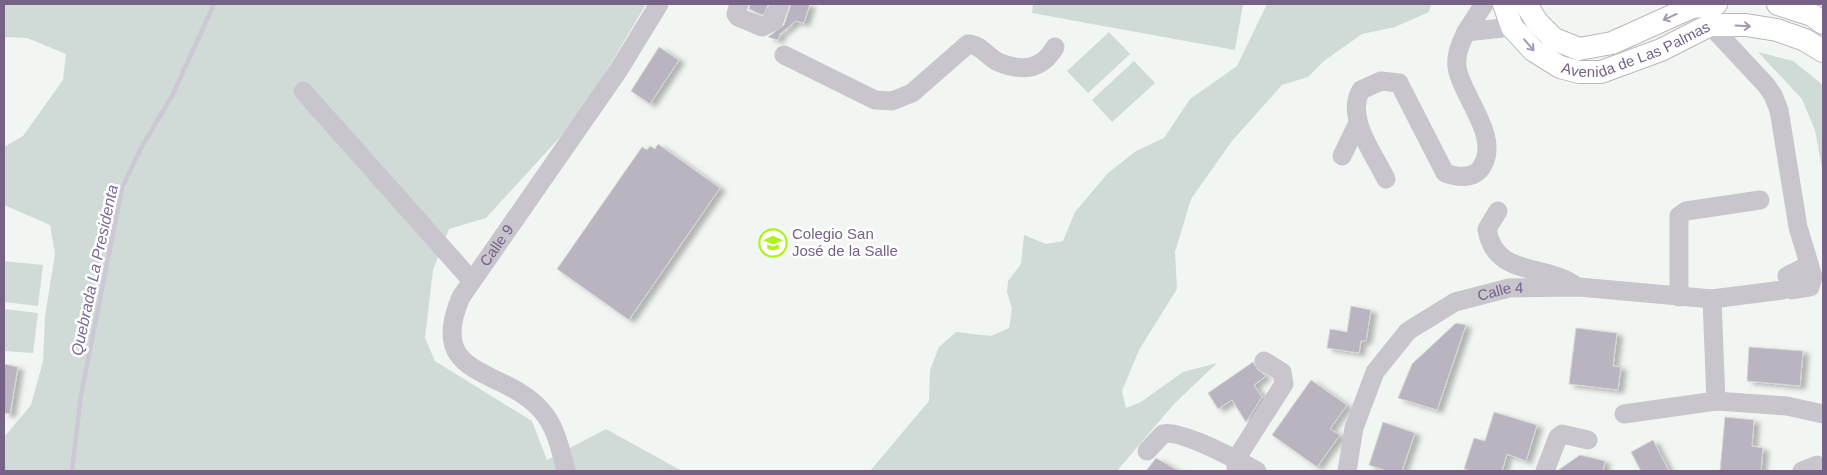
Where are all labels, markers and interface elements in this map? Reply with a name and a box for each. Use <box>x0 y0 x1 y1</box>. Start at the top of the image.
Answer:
one-way arrow <box>1663 12 1678 22</box>
street label: Avenida de Las Palmas <box>1560 18 1713 80</box>
one-way arrow <box>1735 21 1751 30</box>
one-way arrow <box>1523 38 1535 51</box>
water label: Quebrada La Presidenta <box>68 183 121 357</box>
street label: Calle 9 <box>476 221 517 269</box>
place label: Colegio San José de la Salle <box>792 225 898 259</box>
school or university icon: Colegio San José de la Salle <box>758 228 788 258</box>
street label: Calle 4 <box>1475 279 1523 304</box>

